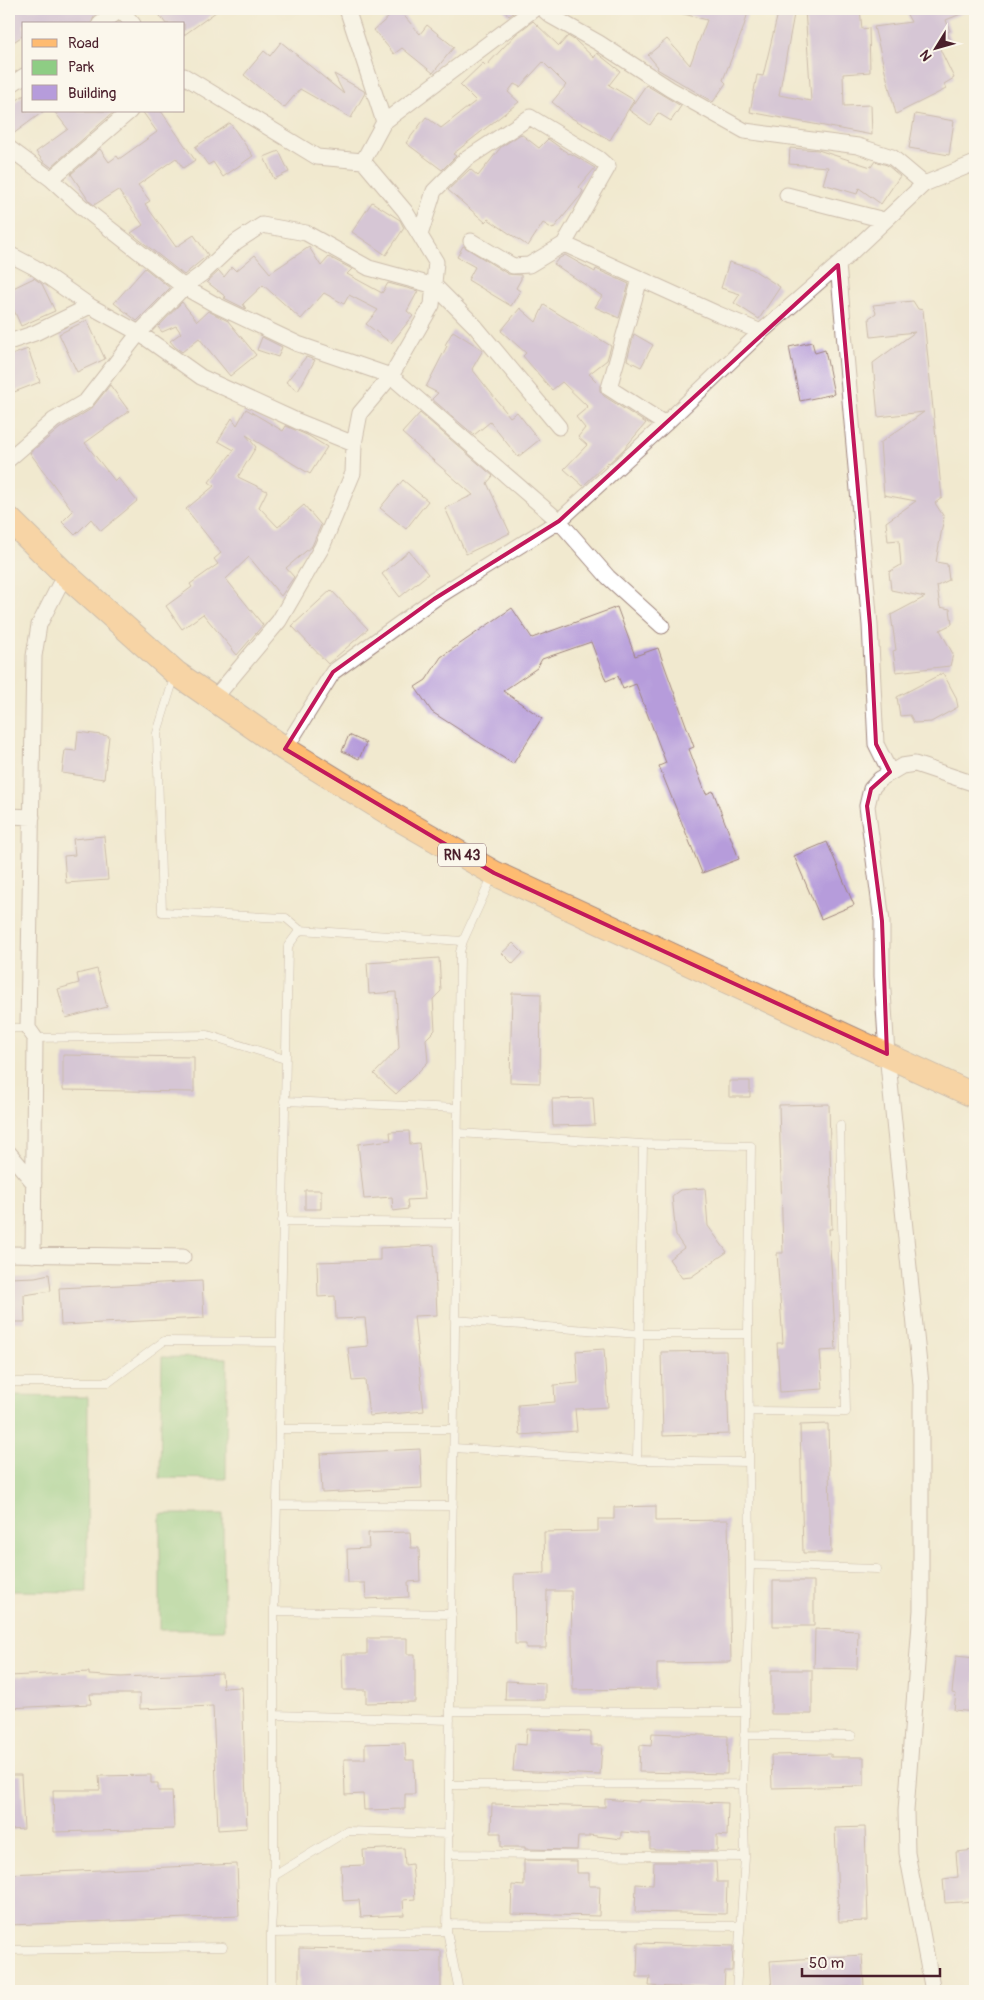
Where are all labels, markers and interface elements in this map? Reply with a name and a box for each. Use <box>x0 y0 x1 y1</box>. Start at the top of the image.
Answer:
legend <box>22 22 185 112</box>
north arrow <box>912 22 962 72</box>
text: Road <box>68 34 99 53</box>
text: N <box>916 47 936 64</box>
text: Park <box>68 58 95 77</box>
text: Building <box>68 84 116 103</box>
road number: RN 43 <box>438 844 486 866</box>
scale bar <box>802 1945 939 1977</box>
text: 50 m <box>809 1954 844 1973</box>

